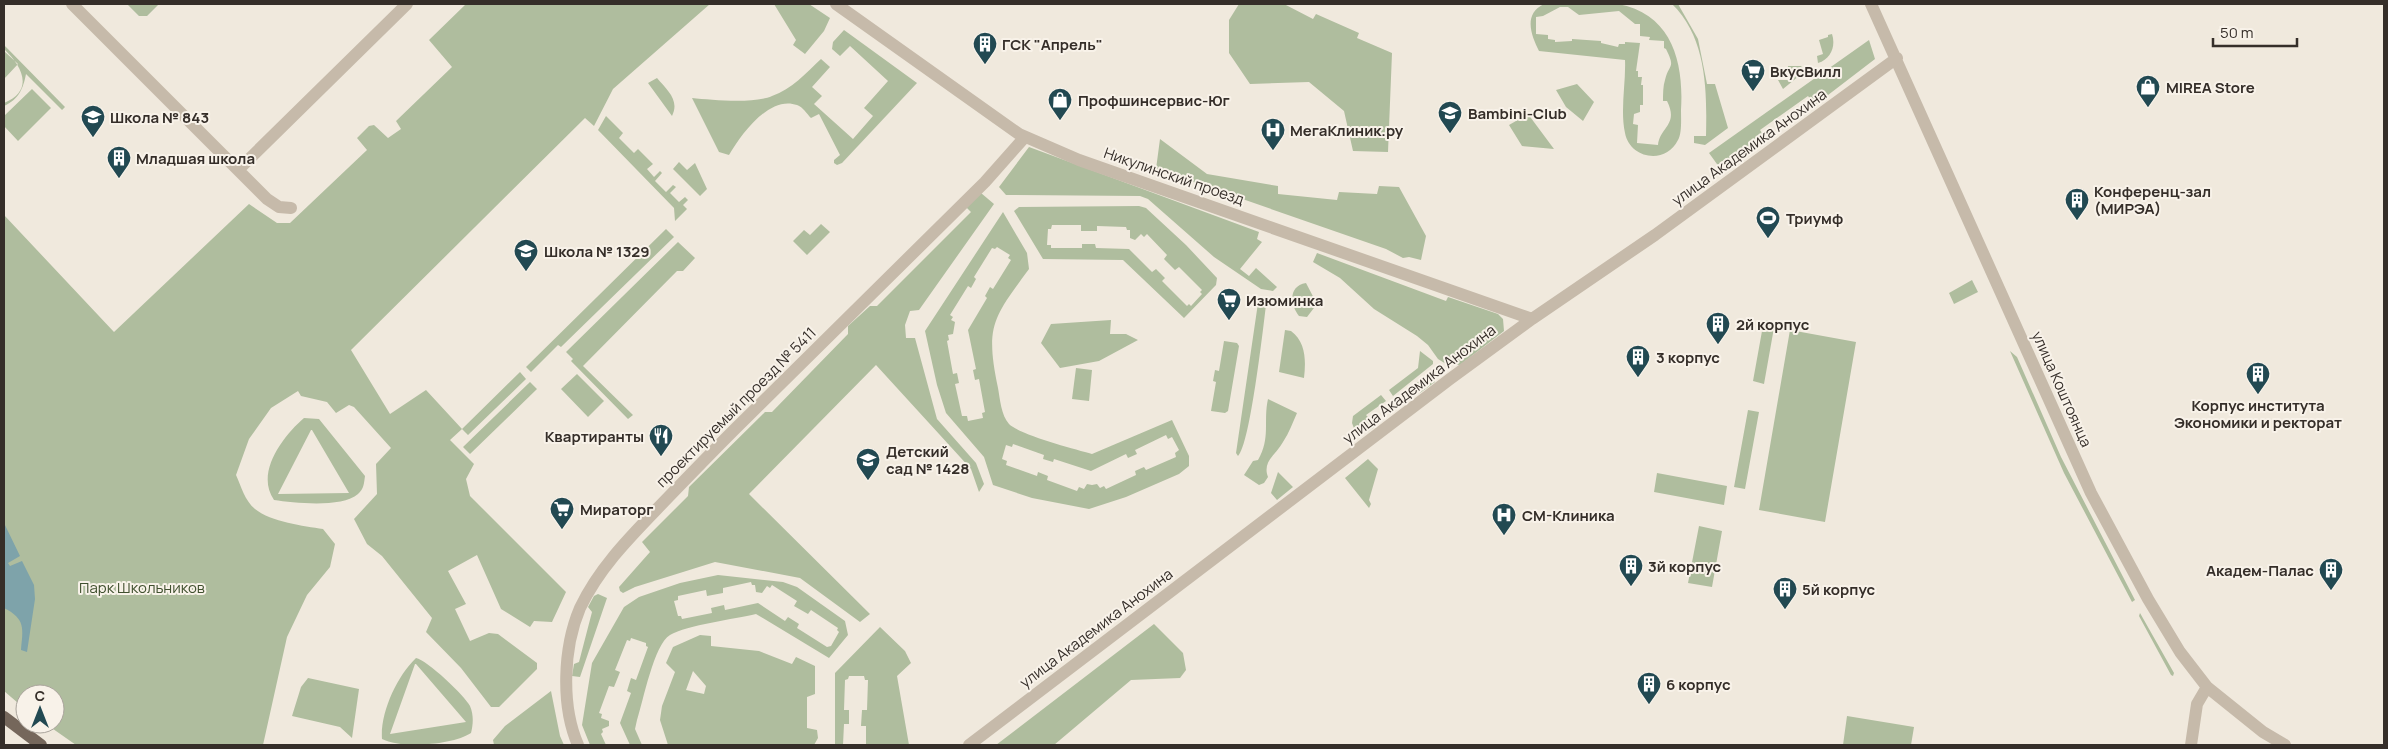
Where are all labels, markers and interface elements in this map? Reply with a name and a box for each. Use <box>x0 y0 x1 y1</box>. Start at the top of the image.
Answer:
scale bar <box>2213 15 2297 47</box>
text: 50 m <box>2220 22 2254 43</box>
building icon: ГСК "Апрель" <box>972 31 998 65</box>
place label: ГСК "Апрель" <box>1002 34 1103 55</box>
supermarket icon: ВкусВилл <box>1740 58 1766 92</box>
place label: ВкусВилл <box>1770 61 1841 82</box>
shop icon: MIREA Store <box>2135 74 2161 108</box>
place label: MIREA Store <box>2166 77 2255 98</box>
street label: улица Академика Анохина <box>1667 84 1831 210</box>
shop icon: Профшинсервис-Юг <box>1047 87 1073 121</box>
place label: Профшинсервис-Юг <box>1078 90 1230 111</box>
school or university icon: Bambini-Club <box>1437 100 1463 134</box>
place label: Bambini-Club <box>1468 103 1567 124</box>
school or university icon: Школа № 843 <box>80 104 106 138</box>
place label: Школа № 843 <box>110 107 209 128</box>
hospital icon: МегаКлиник.ру <box>1260 117 1286 151</box>
place label: МегаКлиник.ру <box>1290 120 1404 141</box>
street label: Никулинский проезд <box>1101 142 1247 210</box>
building icon: Младшая школа <box>106 145 132 179</box>
place label: Младшая школа <box>136 148 255 169</box>
place label: Конференц-зал (МИРЭА) <box>2094 181 2211 219</box>
building icon: Конференц-зал (МИРЭА) <box>2064 187 2090 221</box>
sports icon: Триумф <box>1755 205 1781 239</box>
place label: Триумф <box>1786 208 1843 229</box>
school or university icon: Школа № 1329 <box>513 238 539 272</box>
place label: Школа № 1329 <box>544 241 650 262</box>
supermarket icon: Изюминка <box>1216 287 1242 321</box>
place label: Изюминка <box>1246 290 1323 311</box>
building icon: 2й корпус <box>1705 311 1731 345</box>
place label: 2й корпус <box>1736 314 1810 335</box>
street label: улица Академика Анохина <box>1338 319 1500 449</box>
street label: проектируемый проезд № 5411 <box>651 322 821 492</box>
street label: улица Коштоянца <box>2027 328 2097 450</box>
building icon: 3 корпус <box>1625 344 1651 378</box>
place label: 3 корпус <box>1656 347 1720 368</box>
building icon: Корпус института Экономики и ректорат <box>2245 361 2271 395</box>
place label: Корпус института Экономики и ректорат <box>2174 395 2342 433</box>
restaurant icon: Квартиранты <box>648 423 674 457</box>
place label: Квартиранты <box>545 426 644 447</box>
place label: Детский сад № 1428 <box>886 441 969 479</box>
school or university icon: Детский сад № 1428 <box>855 447 881 481</box>
supermarket icon: Мираторг <box>549 496 575 530</box>
place label: Мираторг <box>580 499 653 520</box>
hospital icon: СМ-Клиника <box>1491 502 1517 536</box>
place label: СМ-Клиника <box>1522 505 1615 526</box>
building icon: 3й корпус <box>1618 553 1644 587</box>
place label: 3й корпус <box>1648 556 1721 577</box>
building icon: Академ-Палас <box>2318 557 2344 591</box>
place label: Академ-Палас <box>2206 560 2314 581</box>
street label: улица Академика Анохина <box>1015 563 1177 693</box>
building icon: 5й корпус <box>1772 576 1798 610</box>
park label: Парк Школьников <box>79 577 205 598</box>
place label: 5й корпус <box>1802 579 1876 600</box>
building icon: 6 корпус <box>1636 671 1662 705</box>
place label: 6 корпус <box>1666 674 1731 695</box>
north arrow <box>15 684 65 734</box>
text: С <box>35 686 45 705</box>

